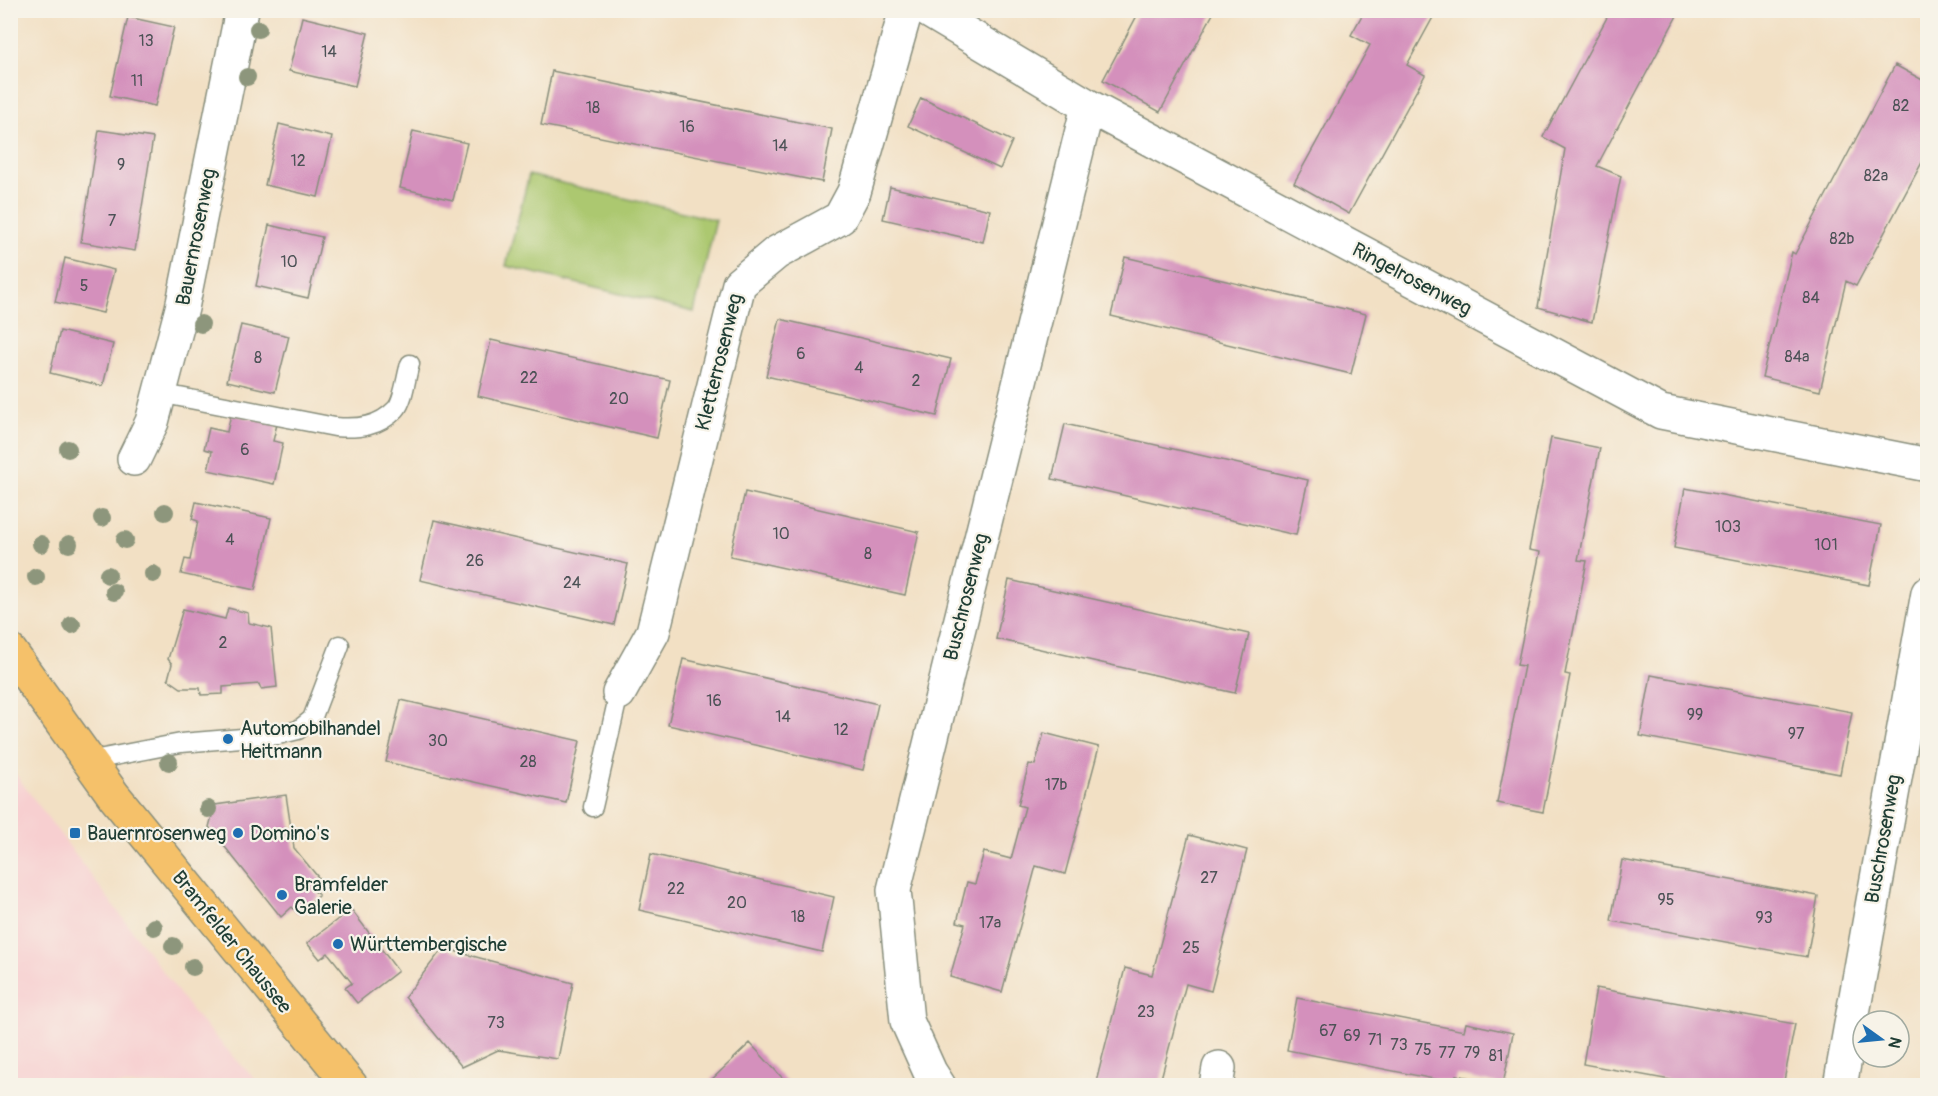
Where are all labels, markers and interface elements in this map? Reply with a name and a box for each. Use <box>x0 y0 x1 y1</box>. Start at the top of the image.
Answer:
house number: 13 <box>138 31 154 51</box>
house number: 14 <box>321 42 337 62</box>
house number: 11 <box>131 71 143 91</box>
house number: 82 <box>1892 96 1910 116</box>
house number: 18 <box>586 98 600 118</box>
house number: 16 <box>679 117 695 137</box>
house number: 14 <box>772 136 788 156</box>
house number: 12 <box>290 151 306 171</box>
house number: 9 <box>117 155 125 175</box>
street label: Bauernrosenweg <box>170 166 222 308</box>
house number: 82a <box>1864 166 1888 186</box>
house number: 7 <box>108 211 117 231</box>
house number: 82b <box>1830 229 1855 249</box>
street label: Ringelrosenweg <box>1348 237 1476 321</box>
house number: 10 <box>280 252 298 272</box>
house number: 5 <box>80 276 88 296</box>
house number: 84 <box>1802 288 1820 308</box>
street label: Kletterrosenweg <box>690 291 748 433</box>
house number: 6 <box>796 344 806 364</box>
house number: 84a <box>1785 347 1809 367</box>
house number: 8 <box>254 348 262 368</box>
house number: 4 <box>854 358 864 378</box>
house number: 22 <box>520 368 538 388</box>
house number: 2 <box>912 371 921 391</box>
house number: 20 <box>609 389 629 409</box>
house number: 6 <box>240 440 250 460</box>
house number: 103 <box>1715 517 1741 537</box>
house number: 10 <box>772 524 790 544</box>
house number: 4 <box>225 530 235 550</box>
street label: Buschrosenweg <box>938 531 994 663</box>
house number: 101 <box>1814 535 1838 555</box>
house number: 8 <box>864 544 872 564</box>
house number: 26 <box>466 551 484 571</box>
house number: 24 <box>563 573 581 593</box>
house number: 2 <box>219 633 228 653</box>
house number: 16 <box>706 691 722 711</box>
house number: 99 <box>1687 705 1703 725</box>
house number: 14 <box>775 707 791 727</box>
place label: Automobilhandel Heitmann <box>240 716 381 764</box>
house number: 12 <box>833 720 849 740</box>
house number: 97 <box>1788 724 1805 744</box>
house number: 30 <box>428 731 448 751</box>
marker: Automobilhandel Heitmann <box>221 732 235 746</box>
house number: 28 <box>519 752 537 772</box>
street label: Buschrosenweg <box>1859 773 1907 905</box>
house number: 17b <box>1045 775 1067 795</box>
place label: Bauernrosenweg <box>87 821 226 846</box>
place label: Domino's <box>250 821 329 846</box>
marker: Bauernrosenweg <box>68 826 82 840</box>
marker: Domino's <box>231 826 245 840</box>
street label: Bramfelder Chaussee <box>167 865 297 1019</box>
house number: 27 <box>1200 868 1218 888</box>
place label: Bramfelder Galerie <box>294 872 388 920</box>
house number: 22 <box>667 879 685 899</box>
marker: Bramfelder Galerie <box>275 888 289 902</box>
house number: 95 <box>1658 890 1674 910</box>
house number: 20 <box>727 893 747 913</box>
house number: 18 <box>791 907 805 927</box>
house number: 93 <box>1755 908 1773 928</box>
house number: 17a <box>979 913 1001 933</box>
place label: Württembergische <box>350 932 507 957</box>
marker: Württembergische <box>331 937 345 951</box>
house number: 25 <box>1182 938 1200 958</box>
house number: 23 <box>1137 1002 1155 1022</box>
north arrow <box>1851 1009 1911 1069</box>
house number: 73 <box>487 1013 505 1033</box>
house number: 67 <box>1319 1021 1337 1041</box>
house number: 69 <box>1343 1026 1361 1046</box>
house number: 71 <box>1368 1030 1382 1050</box>
house number: 73 <box>1390 1035 1408 1055</box>
text: N <box>1883 1035 1906 1051</box>
house number: 75 <box>1414 1040 1432 1060</box>
house number: 77 <box>1439 1043 1456 1063</box>
house number: 79 <box>1464 1043 1480 1063</box>
house number: 81 <box>1489 1046 1503 1066</box>

